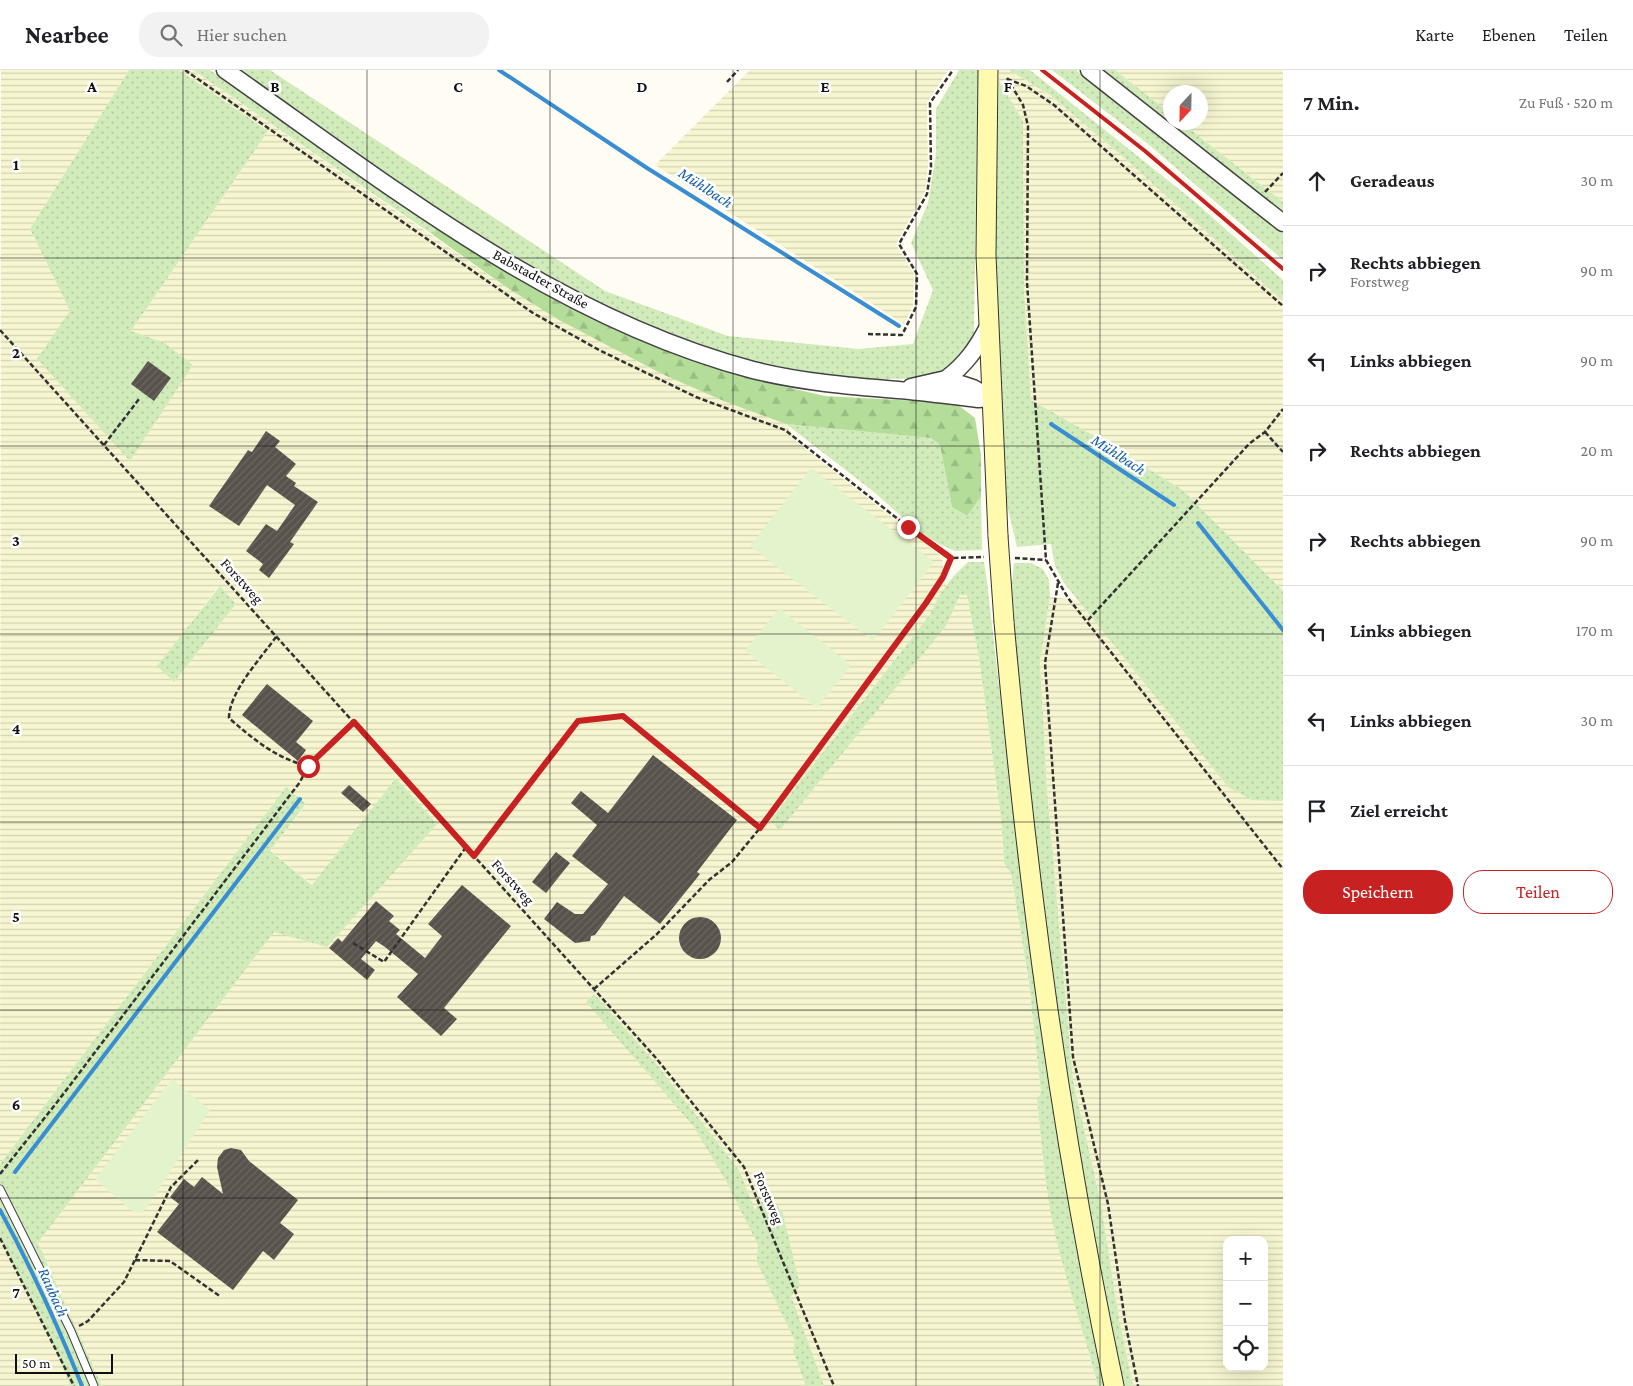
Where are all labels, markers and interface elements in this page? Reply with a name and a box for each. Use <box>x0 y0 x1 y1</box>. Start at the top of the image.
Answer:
search box <box>139 12 489 57</box>
text: Nearbee <box>25 21 109 48</box>
icon: search <box>157 21 185 49</box>
text: Hier suchen <box>197 24 287 45</box>
text: Karte <box>1415 25 1454 45</box>
text: Ebenen <box>1482 25 1536 45</box>
text: Teilen <box>1564 25 1608 45</box>
text: A <box>86 78 97 95</box>
text: B <box>270 78 280 95</box>
text: C <box>453 78 463 95</box>
text: D <box>636 78 648 95</box>
text: E <box>820 78 830 95</box>
text: F <box>1004 78 1013 95</box>
north arrow <box>1163 85 1208 130</box>
text: 7 Min. <box>1303 91 1359 115</box>
text: Zu Fuß · 520 m <box>1519 94 1613 111</box>
text: 1 <box>13 156 19 173</box>
water label: Mühlbach <box>675 163 736 211</box>
icon: ahead <box>1303 167 1331 195</box>
text: Geradeaus <box>1350 170 1435 191</box>
text: 30 m <box>1581 172 1613 189</box>
street label: Babstadter Straße <box>490 246 592 312</box>
text: Rechts abbiegen <box>1350 252 1481 273</box>
icon: right <box>1303 257 1331 285</box>
text: 90 m <box>1580 262 1613 279</box>
text: Forstweg <box>1350 273 1409 290</box>
text: 2 <box>12 344 20 361</box>
icon: left <box>1303 347 1331 375</box>
text: Links abbiegen <box>1350 350 1472 371</box>
text: 90 m <box>1580 352 1613 369</box>
water label: Mühlbach <box>1088 430 1149 478</box>
icon: right <box>1303 437 1331 465</box>
text: Rechts abbiegen <box>1350 440 1481 461</box>
text: 20 m <box>1580 442 1613 459</box>
route end <box>897 516 920 539</box>
icon: right <box>1303 527 1331 555</box>
text: Rechts abbiegen <box>1350 530 1481 551</box>
text: 3 <box>12 532 20 549</box>
text: 90 m <box>1580 532 1613 549</box>
street label: Forstweg <box>217 555 266 608</box>
icon: left <box>1303 617 1331 645</box>
text: Links abbiegen <box>1350 620 1472 641</box>
text: 170 m <box>1576 622 1613 639</box>
icon: left <box>1303 707 1331 735</box>
text: Links abbiegen <box>1350 710 1472 731</box>
text: 30 m <box>1581 712 1613 729</box>
text: 4 <box>12 720 21 737</box>
route start <box>297 755 320 778</box>
icon: arrive <box>1303 797 1331 825</box>
text: Ziel erreicht <box>1350 800 1448 821</box>
street label: Forstweg <box>488 856 537 909</box>
button: Speichern <box>1303 870 1453 914</box>
button: Teilen <box>1463 870 1613 914</box>
text: 5 <box>12 908 20 925</box>
text: 6 <box>12 1096 20 1113</box>
street label: Forstweg <box>750 1169 787 1227</box>
map controls <box>1223 1236 1268 1371</box>
button: + <box>1223 1236 1268 1281</box>
water label: Raubach <box>35 1265 72 1320</box>
button: − <box>1223 1281 1268 1326</box>
text: 7 <box>12 1284 20 1301</box>
button: locate <box>1223 1326 1268 1371</box>
scale bar <box>15 1351 112 1374</box>
text: 50 m <box>22 1355 50 1371</box>

